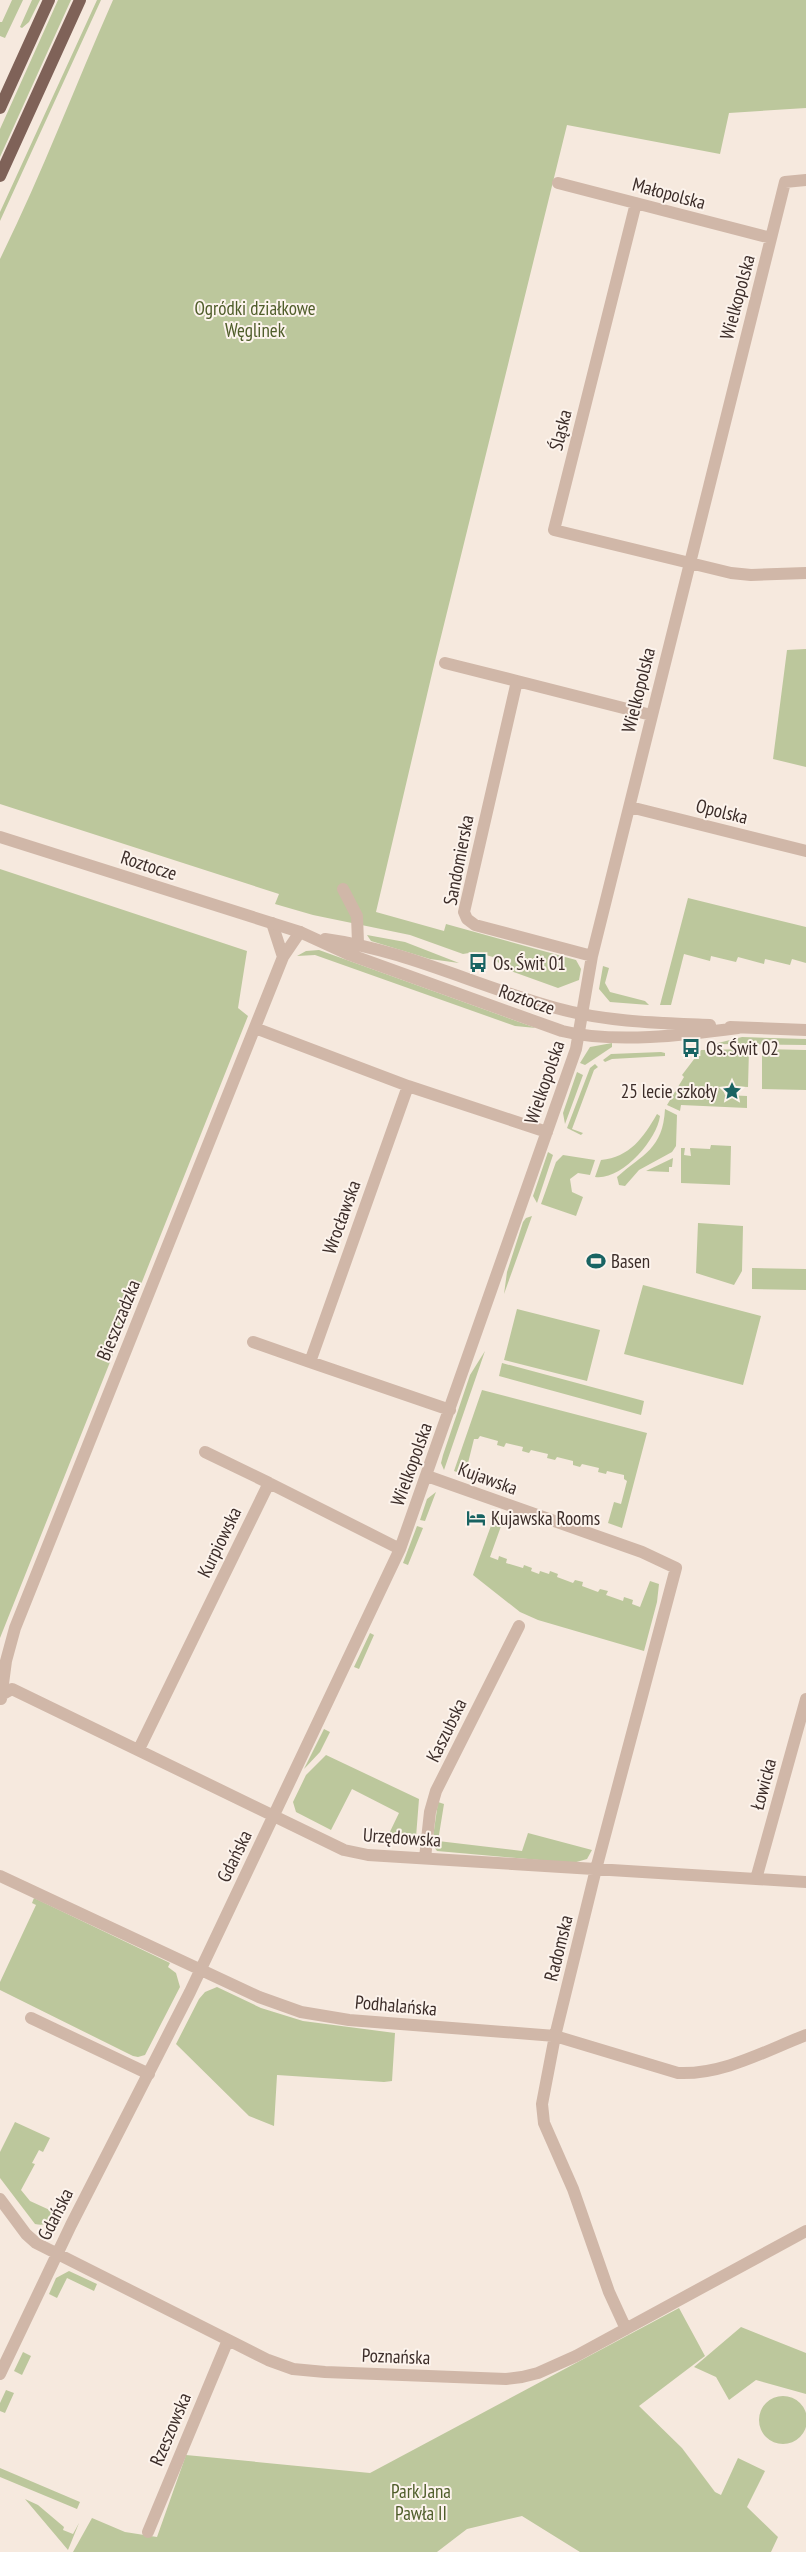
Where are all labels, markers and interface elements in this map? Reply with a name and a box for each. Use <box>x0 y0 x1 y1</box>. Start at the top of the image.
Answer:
street label: Małopolska <box>630 172 708 214</box>
street label: Wielkopolska <box>714 252 760 342</box>
park label: Ogródki działkowe Węglinek <box>194 296 316 342</box>
street label: Śląska <box>543 407 577 453</box>
street label: Wielkopolska <box>616 645 660 735</box>
street label: Opolska <box>694 793 750 829</box>
street label: Sandomierska <box>437 813 479 907</box>
street label: Roztocze <box>118 845 180 885</box>
place label: Os. Świt 01 <box>493 951 566 975</box>
bus stop icon: Os. Świt 01 <box>467 952 489 974</box>
street label: Roztocze <box>496 978 558 1020</box>
place label: Os. Świt 02 <box>706 1036 779 1060</box>
street label: Wielkopolska <box>519 1037 569 1127</box>
bus stop icon: Os. Świt 02 <box>680 1037 702 1059</box>
place label: 25 lecie szkoły <box>621 1079 718 1103</box>
place icon: 25 lecie szkoły <box>721 1080 743 1102</box>
street label: Wrocławska <box>317 1177 365 1257</box>
place label: Basen <box>611 1249 650 1273</box>
sports icon: Basen <box>585 1250 607 1272</box>
street label: Bieszczadzka <box>91 1276 145 1364</box>
street label: Wielkopolska <box>385 1419 437 1509</box>
street label: Kujawska <box>455 1456 521 1500</box>
street label: Kurpiowska <box>192 1503 246 1581</box>
place label: Kujawska Rooms <box>491 1506 600 1530</box>
hotel icon: Kujawska Rooms <box>465 1507 487 1529</box>
street label: Kaszubska <box>420 1694 472 1766</box>
street label: Łowicka <box>745 1756 781 1812</box>
street label: Urzędowska <box>362 1822 442 1852</box>
street label: Gdańska <box>211 1826 257 1886</box>
street label: Radomska <box>538 1913 578 1983</box>
street label: Podhalańska <box>354 1989 438 2021</box>
street label: Gdańska <box>32 2184 78 2244</box>
street label: Poznańska <box>361 2343 431 2369</box>
street label: Rzeszowska <box>144 2389 196 2469</box>
park label: Park Jana Pawła II <box>391 2479 451 2525</box>

